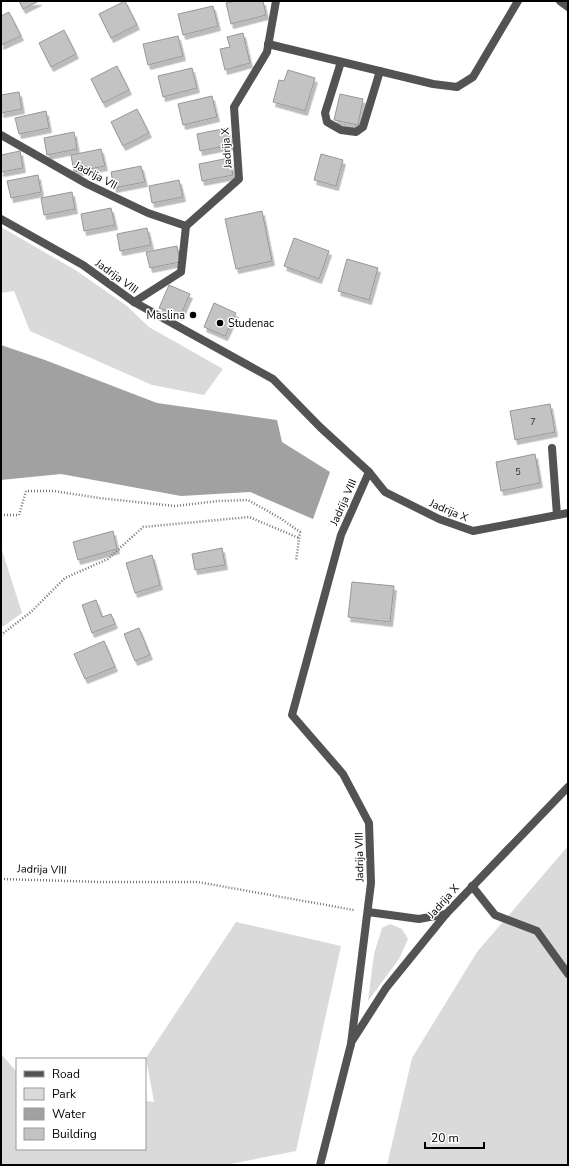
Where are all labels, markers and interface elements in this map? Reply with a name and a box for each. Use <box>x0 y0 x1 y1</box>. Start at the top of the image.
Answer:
street label: Jadrija X <box>218 126 235 170</box>
street label: Jadrija VII <box>71 157 120 193</box>
street label: Jadrija VIII <box>91 255 141 297</box>
place label: Maslina <box>147 308 185 323</box>
marker: Maslina <box>188 310 198 320</box>
place label: Studenac <box>228 316 274 331</box>
marker: Studenac <box>215 318 225 328</box>
house number: 7 <box>530 416 536 428</box>
house number: 5 <box>515 466 521 478</box>
street label: Jadrija VIII <box>326 477 360 529</box>
street label: Jadrija X <box>426 495 471 526</box>
street label: Jadrija VIII <box>352 832 367 883</box>
street label: Jadrija VIII <box>16 861 67 878</box>
street label: Jadrija X <box>424 881 463 922</box>
legend <box>16 1058 146 1150</box>
text: Road <box>52 1066 80 1082</box>
text: Park <box>52 1086 77 1102</box>
text: Water <box>52 1106 86 1122</box>
scale bar <box>425 1124 484 1150</box>
text: Building <box>52 1126 97 1142</box>
text: 20 m <box>431 1130 459 1146</box>

